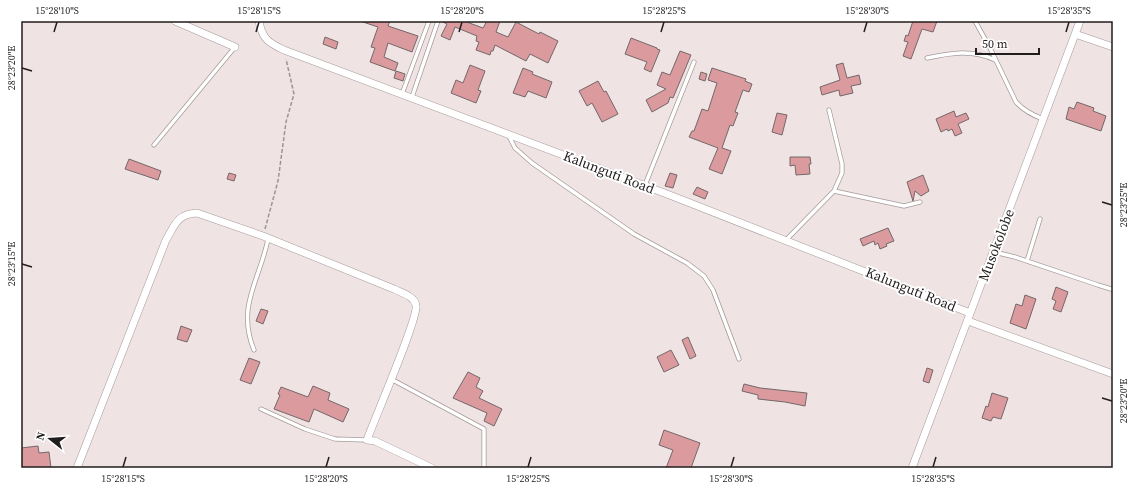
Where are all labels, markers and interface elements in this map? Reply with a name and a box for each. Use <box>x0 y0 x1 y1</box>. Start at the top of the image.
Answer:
text: 15°28'10"S <box>35 4 79 17</box>
text: 15°28'15"S <box>237 4 281 17</box>
text: 15°28'20"S <box>440 4 484 17</box>
text: 15°28'25"S <box>642 4 686 17</box>
text: 15°28'30"S <box>845 4 889 17</box>
text: 15°28'35"S <box>1047 4 1091 17</box>
scale bar <box>976 30 1039 56</box>
text: 50 m <box>982 36 1008 52</box>
text: 28°23'20"E <box>5 46 18 90</box>
street label: Kalunguti Road <box>561 145 658 199</box>
text: 28°23'25"E <box>1117 183 1130 227</box>
street label: Musokolobe <box>973 206 1019 284</box>
text: 28°23'15"E <box>5 242 18 286</box>
street label: Kalunguti Road <box>863 262 959 316</box>
text: 28°23'20"E <box>1117 379 1130 423</box>
north arrow <box>30 419 70 459</box>
text: N <box>33 430 49 442</box>
text: 15°28'15"S <box>101 472 145 485</box>
text: 15°28'20"S <box>304 472 348 485</box>
text: 15°28'25"S <box>506 472 550 485</box>
text: 15°28'30"S <box>709 472 753 485</box>
text: 15°28'35"S <box>911 472 955 485</box>

